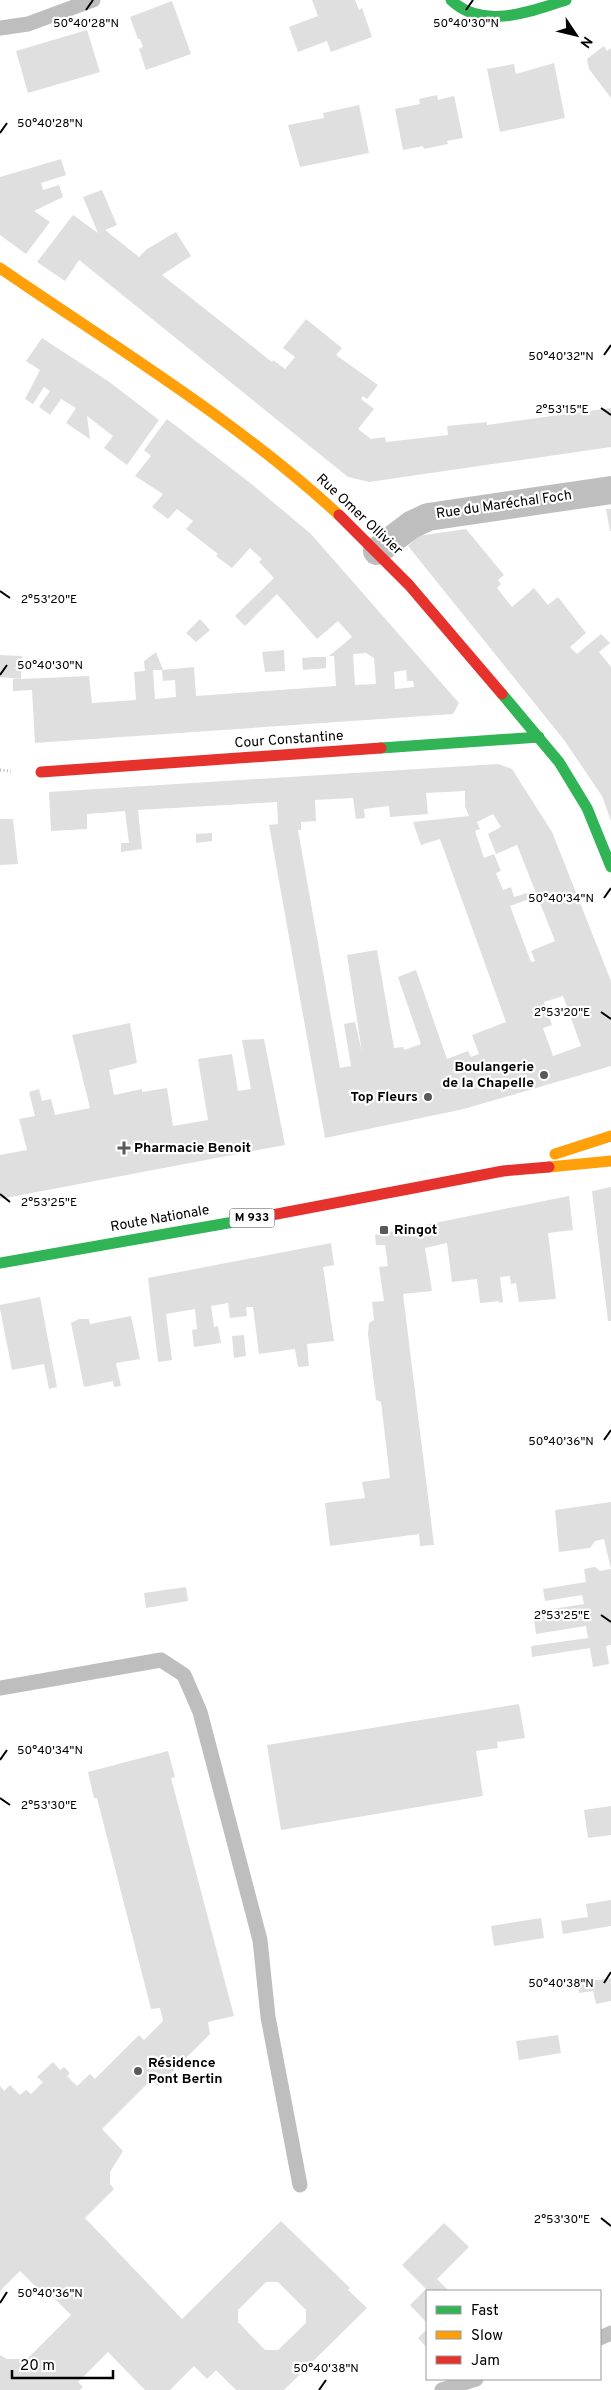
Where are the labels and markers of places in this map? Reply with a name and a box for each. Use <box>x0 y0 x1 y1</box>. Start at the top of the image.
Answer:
place label: Boulangerie de la Chapelle <box>442 1059 534 1092</box>
marker: Boulangerie de la Chapelle <box>538 1069 550 1081</box>
place label: Top Fleurs <box>351 1089 418 1106</box>
marker: Top Fleurs <box>422 1091 434 1103</box>
place label: Pharmacie Benoit <box>134 1140 251 1157</box>
marker: Pharmacie Benoit <box>118 1142 130 1154</box>
place label: Ringot <box>394 1222 437 1239</box>
marker: Ringot <box>378 1224 390 1236</box>
place label: Résidence Pont Bertin <box>148 2055 223 2088</box>
marker: Résidence Pont Bertin <box>132 2065 144 2077</box>

